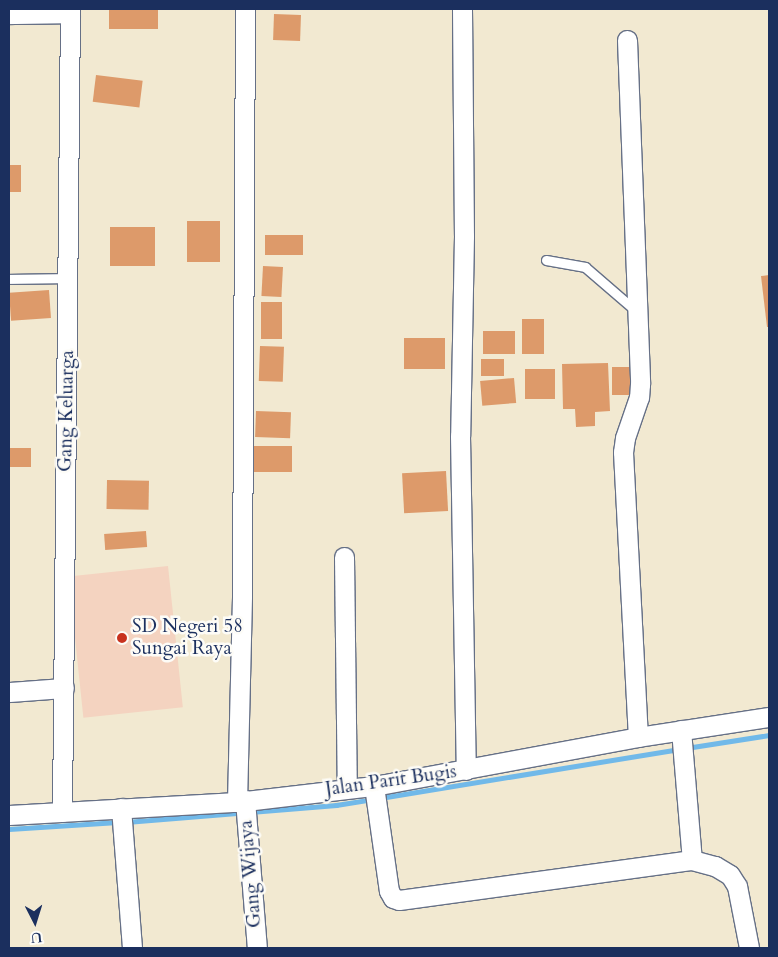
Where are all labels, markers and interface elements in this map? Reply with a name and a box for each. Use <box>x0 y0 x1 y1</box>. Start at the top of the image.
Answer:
street label: Gang Keluarga <box>55 350 79 472</box>
place label: SD Negeri 58 Sungai Raya <box>132 616 243 660</box>
marker: SD Negeri 58 Sungai Raya <box>116 632 128 644</box>
street label: Jalan Parit Bugis <box>324 761 458 801</box>
street label: Gang Wijaya <box>235 819 267 929</box>
north arrow <box>10 897 60 947</box>
text: U <box>30 927 43 947</box>

